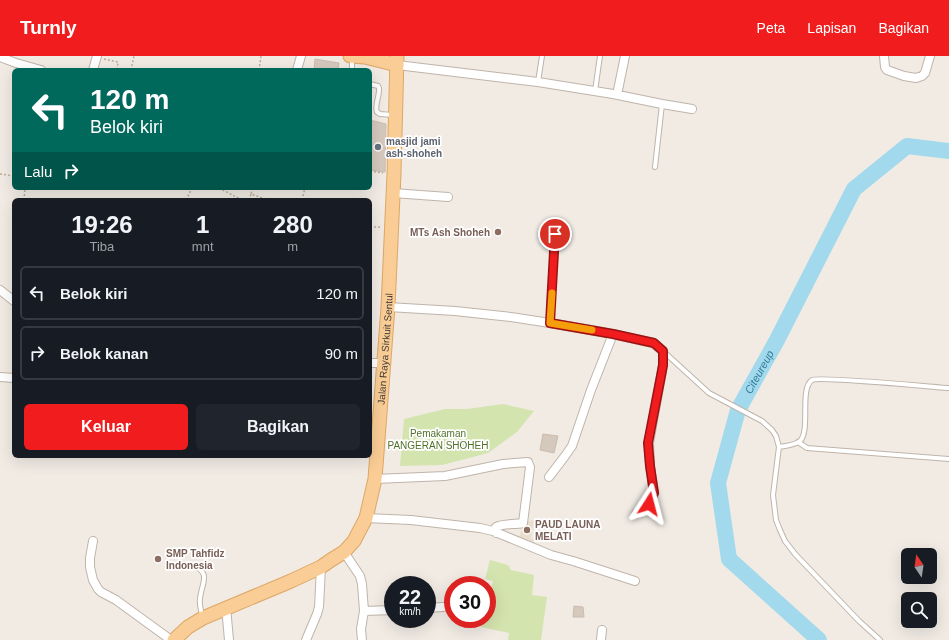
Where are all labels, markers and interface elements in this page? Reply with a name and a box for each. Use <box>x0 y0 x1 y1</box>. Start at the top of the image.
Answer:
text: Turnly <box>20 17 77 38</box>
text: Peta <box>757 20 785 36</box>
text: Lapisan <box>807 20 856 36</box>
text: Bagikan <box>878 20 929 36</box>
icon: left <box>24 84 76 136</box>
text: 120 m <box>90 84 169 115</box>
text: Belok kiri <box>90 117 163 137</box>
place label: masjid jami ash-shoheh <box>386 136 442 159</box>
marker: masjid jami ash-shoheh <box>373 142 383 152</box>
icon: right <box>60 160 82 182</box>
text: Lalu <box>24 163 52 180</box>
text: 19:26 <box>71 211 133 238</box>
text: 1 <box>196 211 209 238</box>
text: 280 <box>273 211 313 238</box>
pin <box>538 217 572 251</box>
icon: arrive <box>544 223 566 245</box>
place label: MTs Ash Shoheh <box>410 227 490 238</box>
marker: MTs Ash Shoheh <box>493 227 503 237</box>
text: Tiba <box>90 239 114 254</box>
text: mnt <box>192 239 214 254</box>
text: m <box>287 239 298 254</box>
icon: left <box>26 282 48 304</box>
text: Belok kiri <box>60 285 128 302</box>
text: 120 m <box>316 285 358 302</box>
street label: Jalan Raya Sirkuit Sentul <box>375 293 394 405</box>
icon: right <box>26 342 48 364</box>
text: Belok kanan <box>60 345 148 362</box>
text: 90 m <box>325 345 358 362</box>
water label: Citeureup <box>742 348 776 396</box>
button: Keluar <box>24 404 188 450</box>
button: Bagikan <box>196 404 360 450</box>
park label: Pemakaman PANGERAN SHOHEH <box>388 428 488 451</box>
position arrow <box>628 483 670 525</box>
place label: PAUD LAUNA MELATI <box>535 519 600 542</box>
marker: PAUD LAUNA MELATI <box>522 525 532 535</box>
place label: SMP Tahfidz Indonesia <box>166 548 225 571</box>
north arrow <box>901 548 937 584</box>
map controls <box>901 548 937 628</box>
marker: SMP Tahfidz Indonesia <box>153 554 163 564</box>
speed limit sign: 30 <box>444 576 496 628</box>
text: 22 <box>399 586 421 608</box>
button: search <box>901 592 937 628</box>
text: km/h <box>399 606 421 617</box>

